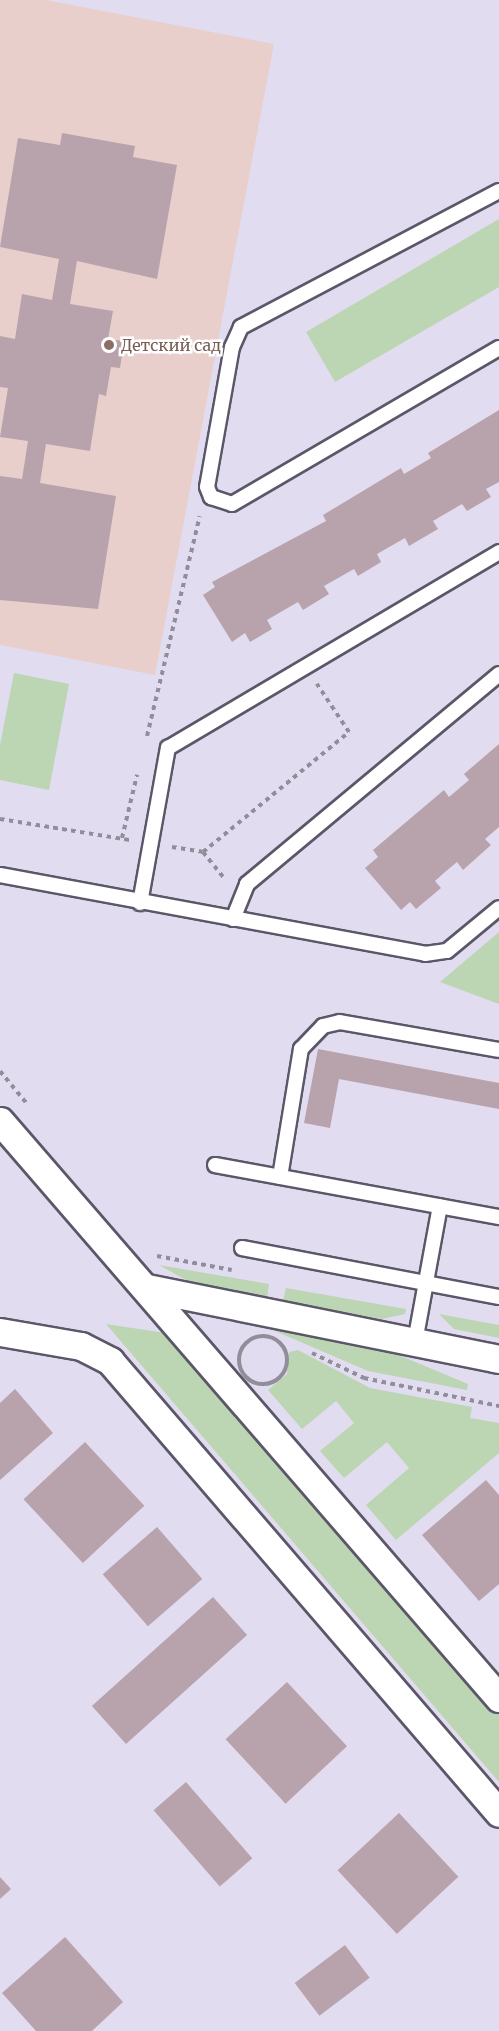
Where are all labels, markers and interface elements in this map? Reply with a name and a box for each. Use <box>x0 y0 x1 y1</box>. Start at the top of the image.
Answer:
place label: Детский сад <box>121 335 221 355</box>
marker: Детский сад <box>102 338 116 352</box>

